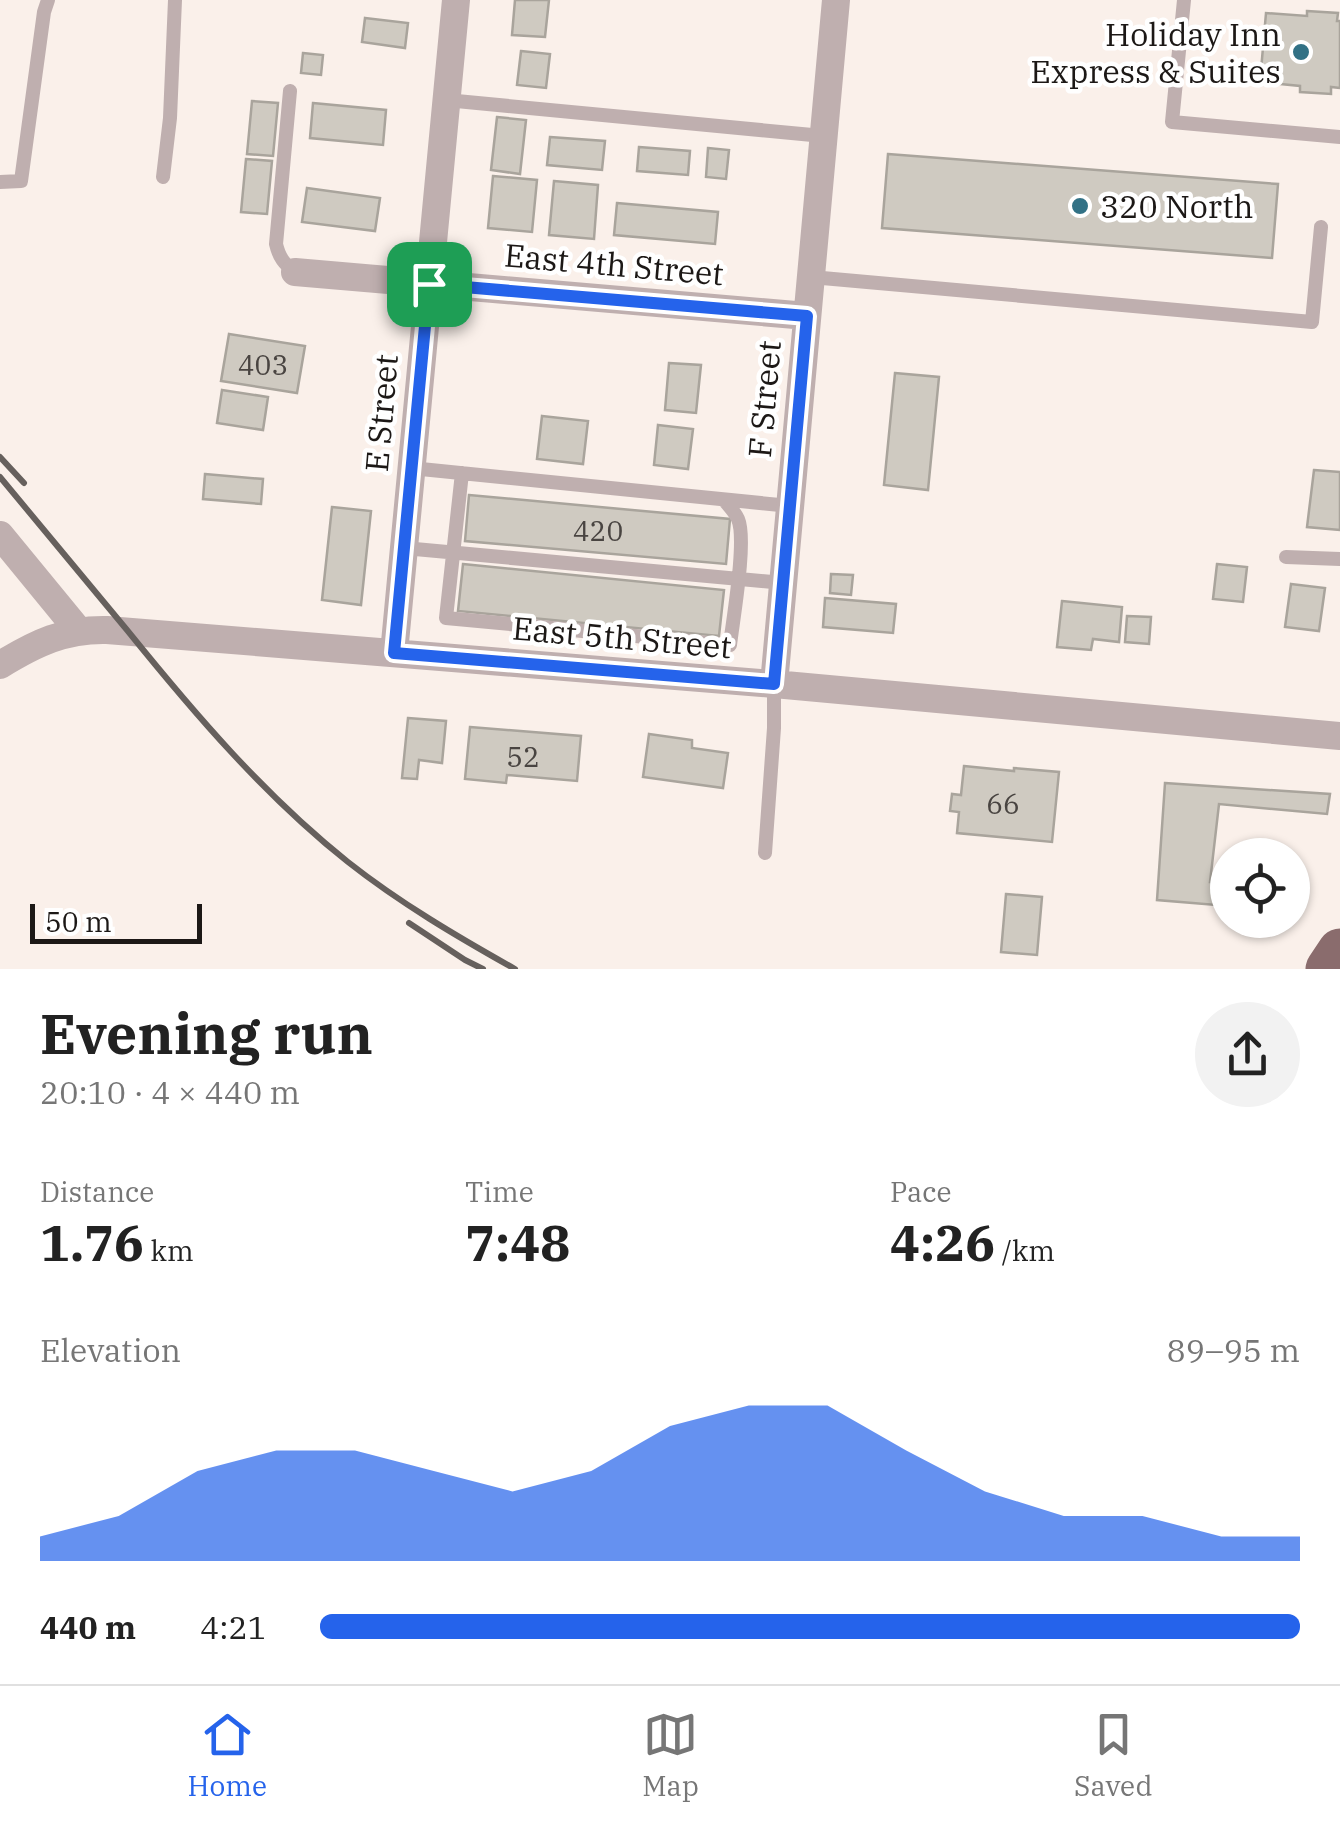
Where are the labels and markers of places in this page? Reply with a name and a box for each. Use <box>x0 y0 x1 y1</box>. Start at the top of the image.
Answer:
place label: Holiday Inn Express & Suites <box>1030 13 1281 92</box>
marker: Holiday Inn Express & Suites <box>1290 41 1312 63</box>
place label: 320 North <box>1100 185 1254 227</box>
marker: 320 North <box>1069 195 1091 217</box>
pin <box>387 242 472 327</box>

